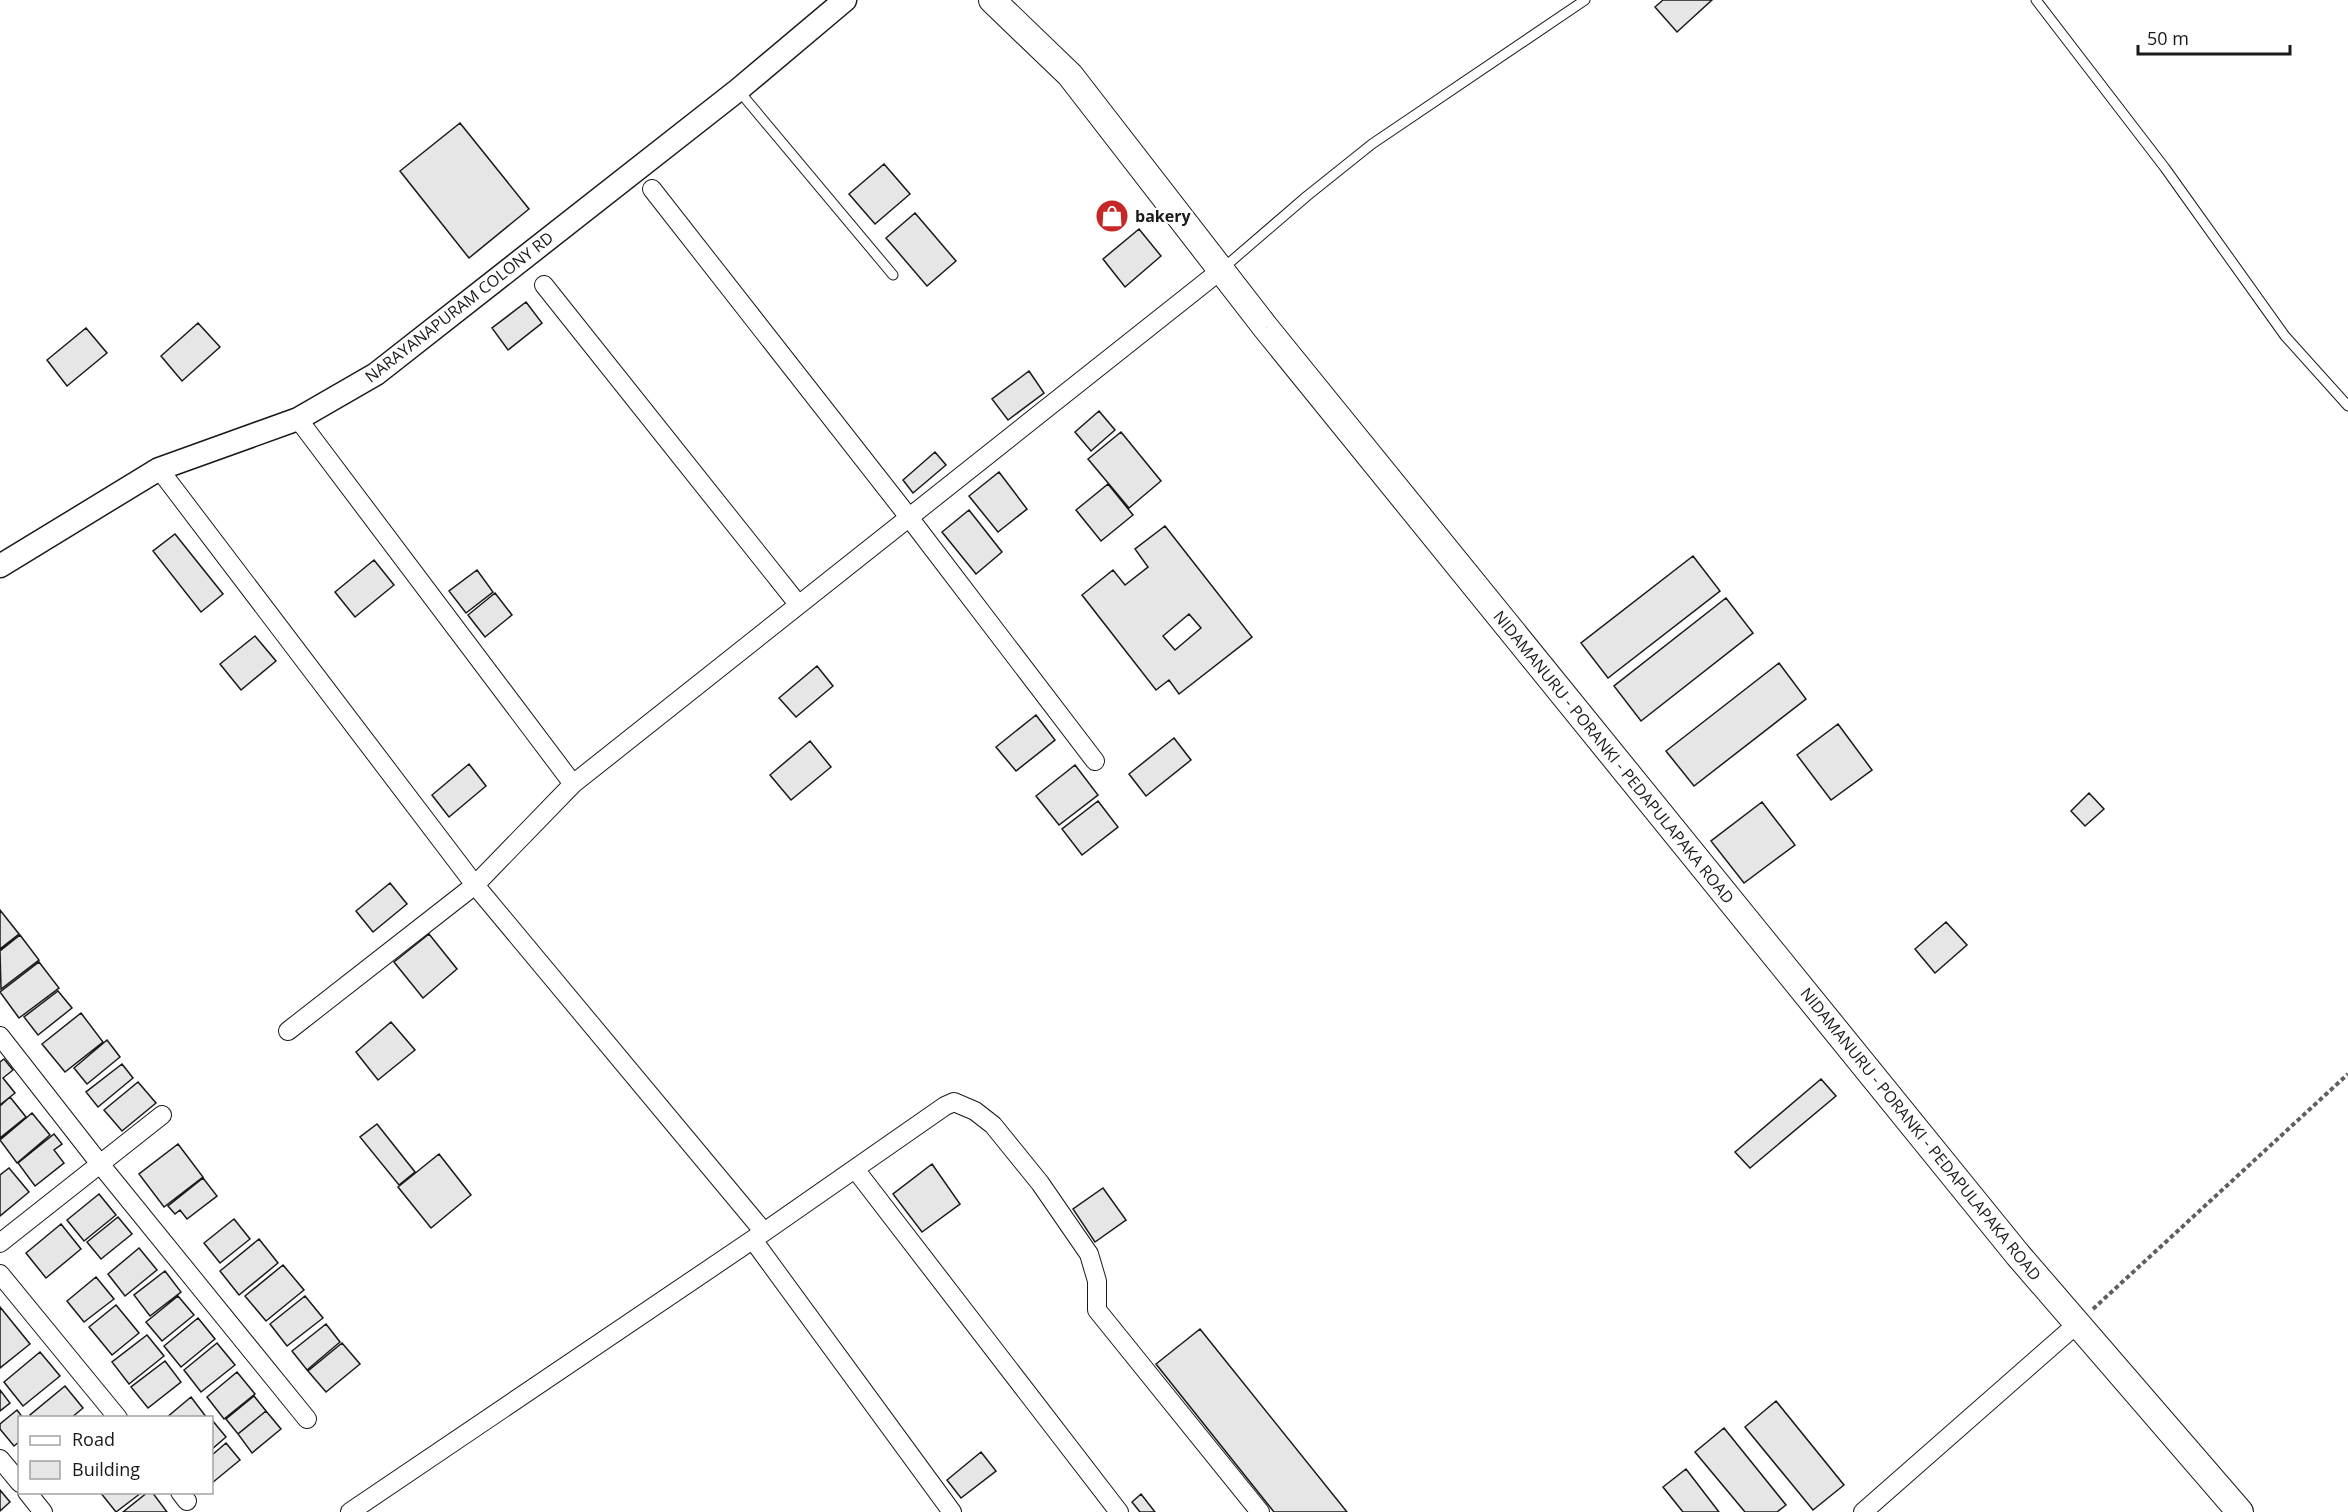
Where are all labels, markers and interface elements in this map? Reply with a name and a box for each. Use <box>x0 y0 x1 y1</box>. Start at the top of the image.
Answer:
scale bar <box>2138 18 2290 56</box>
text: 50 m <box>2147 26 2189 50</box>
shop icon: bakery <box>1094 198 1130 234</box>
place label: bakery <box>1135 205 1191 227</box>
street label: NARAYANAPURAM COLONY RD <box>360 227 558 387</box>
street label: NIDAMANURU - PORANKI - PEDAPULAPAKA ROAD <box>1489 606 1739 908</box>
street label: NIDAMANURU - PORANKI - PEDAPULAPAKA ROAD <box>1796 983 2046 1285</box>
legend <box>18 1416 213 1494</box>
text: Road <box>72 1427 115 1451</box>
text: Building <box>72 1457 140 1481</box>

